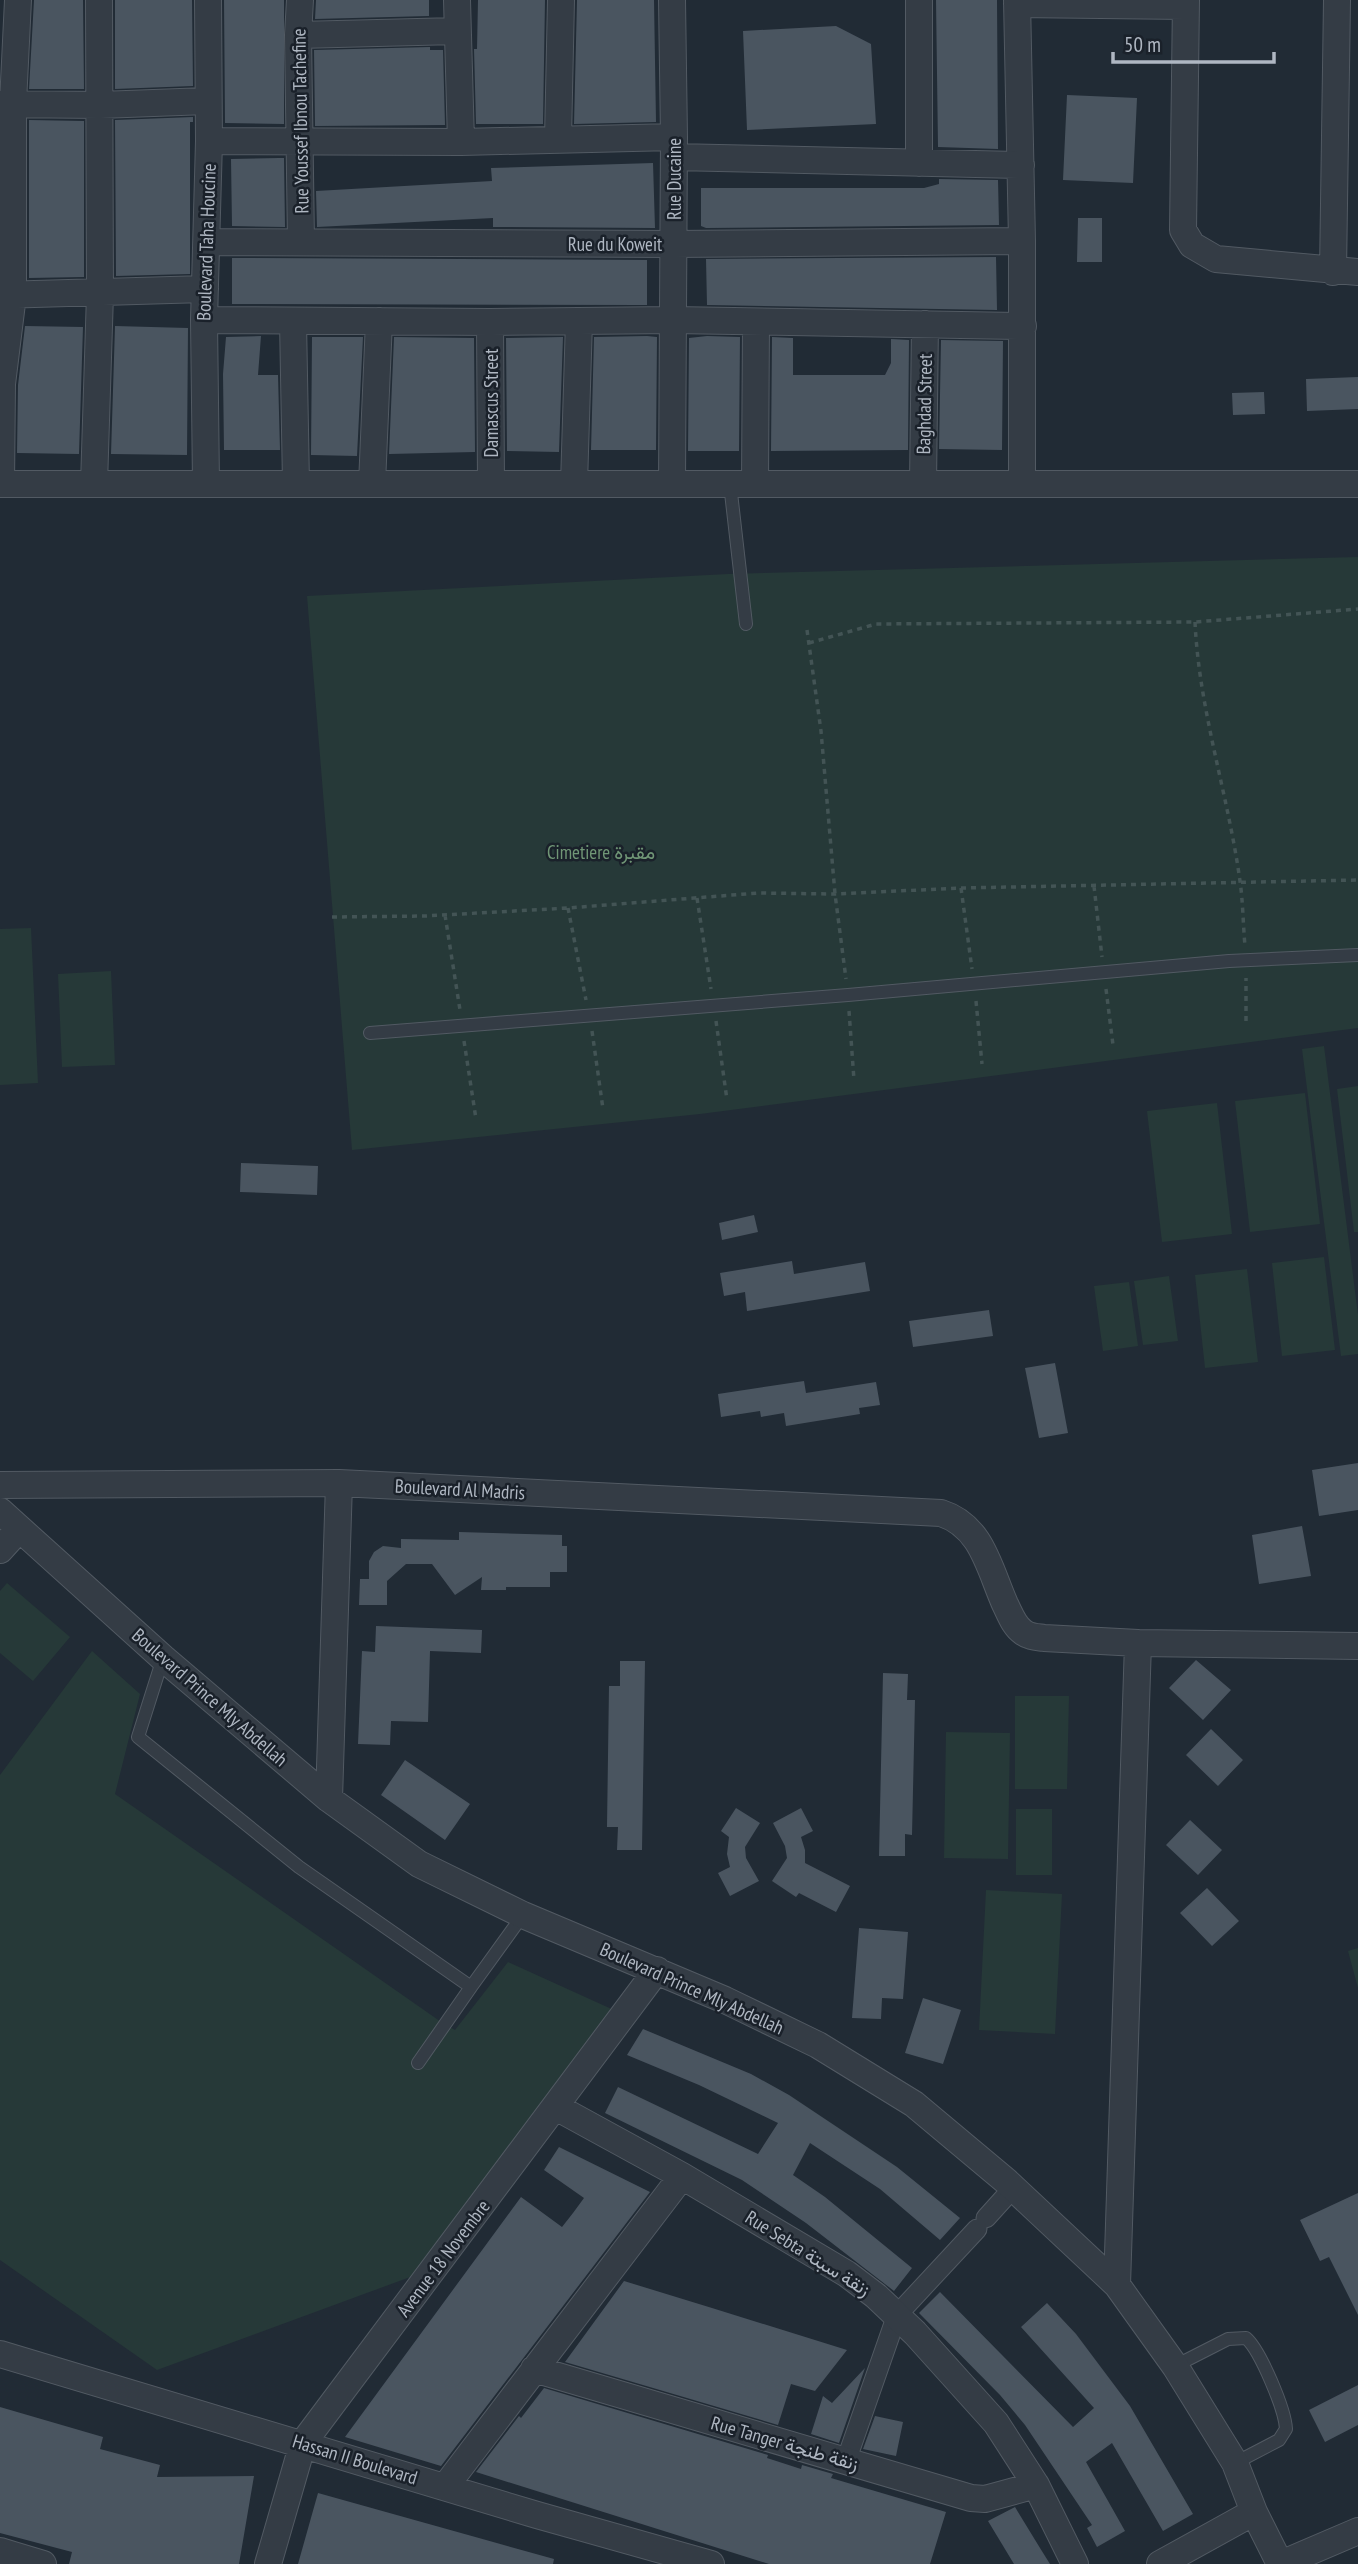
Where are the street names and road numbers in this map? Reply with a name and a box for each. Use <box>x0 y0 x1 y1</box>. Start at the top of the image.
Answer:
street label: Rue Youssef Ibnou Tachefine <box>286 28 314 214</box>
street label: Rue Ducaine <box>662 138 686 220</box>
street label: Boulevard Taha Houcine <box>191 163 221 321</box>
street label: Rue du Koweit <box>568 232 663 256</box>
street label: Damascus Street <box>479 348 503 457</box>
street label: Baghdad Street <box>911 353 937 454</box>
street label: Boulevard Al Madris <box>394 1474 526 1504</box>
street label: Boulevard Prince Mly Abdellah <box>127 1623 293 1771</box>
street label: Boulevard Prince Mly Abdellah <box>596 1937 788 2039</box>
street label: Avenue 18 Novembre <box>391 2195 495 2321</box>
street label: Rue Sebta زنقة سبتة <box>741 2205 875 2301</box>
street label: Rue Tanger زنقة طنجة <box>708 2410 862 2476</box>
street label: Hassan II Boulevard <box>290 2429 420 2489</box>

